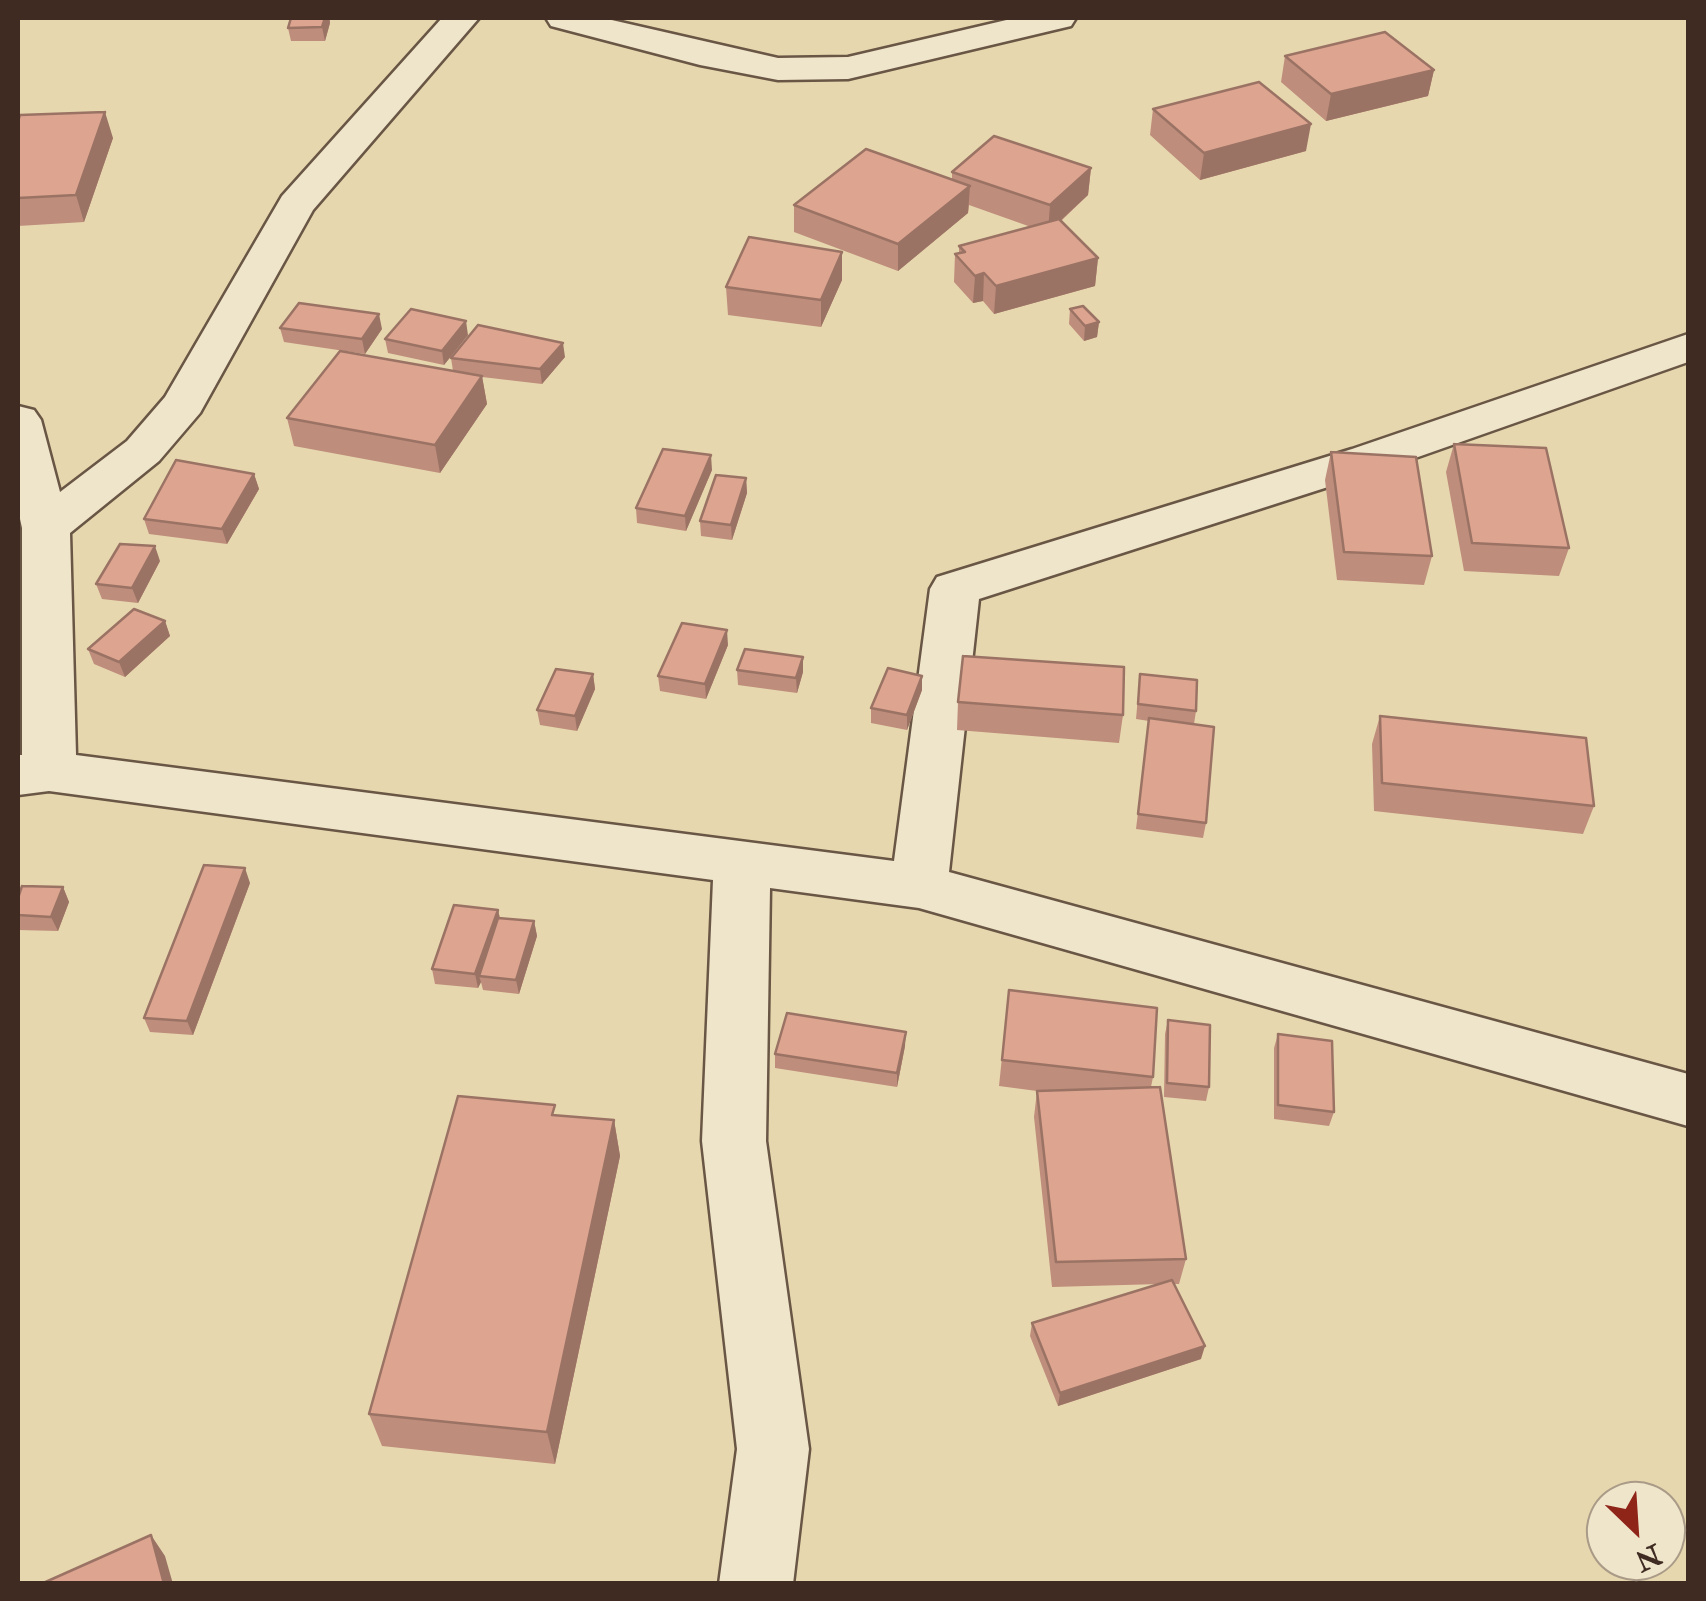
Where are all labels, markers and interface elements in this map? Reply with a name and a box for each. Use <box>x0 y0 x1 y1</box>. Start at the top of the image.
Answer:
north arrow <box>1586 1481 1686 1581</box>
text: N <box>1629 1536 1667 1578</box>

